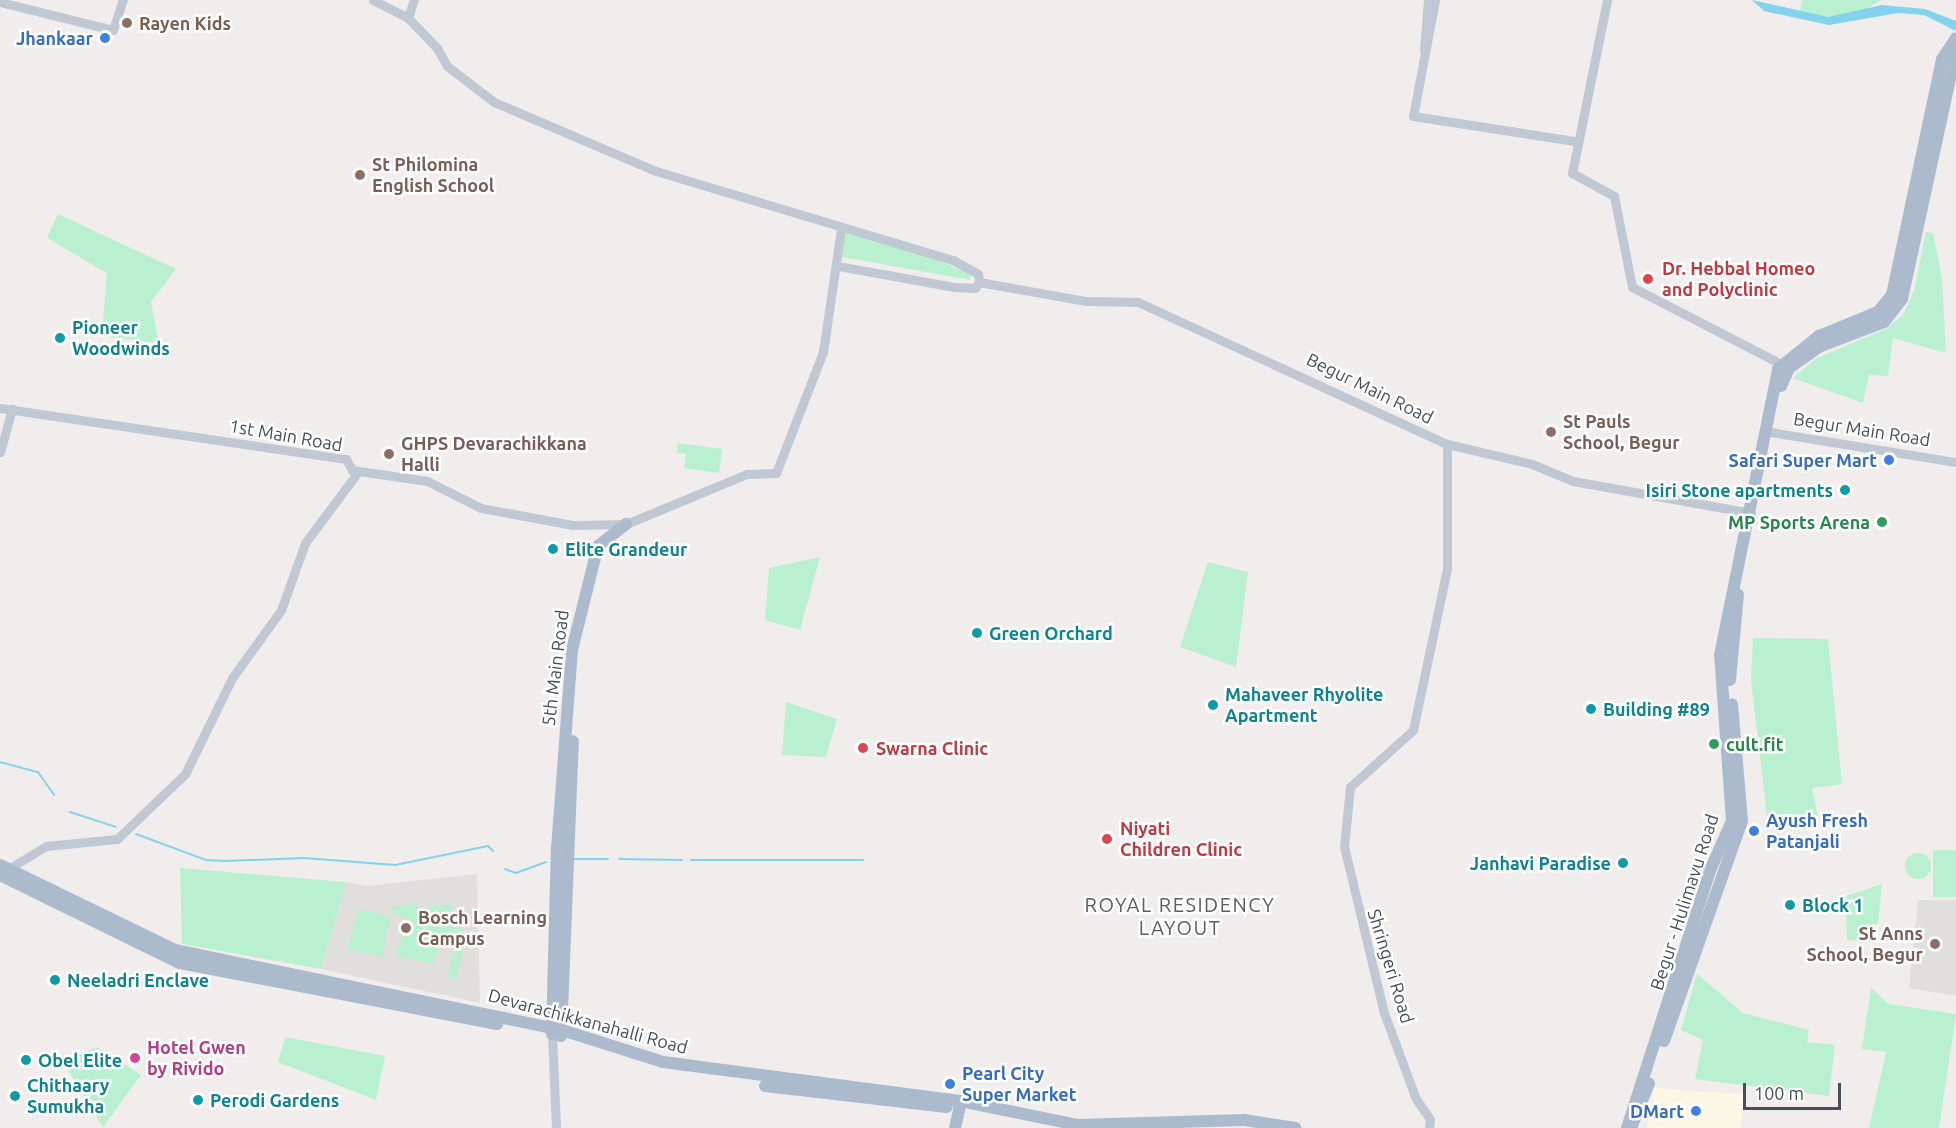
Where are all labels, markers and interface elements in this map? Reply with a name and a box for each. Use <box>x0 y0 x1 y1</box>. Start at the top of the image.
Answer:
place label: Rayen Kids <box>139 12 231 34</box>
marker: Rayen Kids <box>120 16 134 30</box>
place label: Jhankaar <box>16 27 93 49</box>
marker: Jhankaar <box>98 31 112 45</box>
place label: St Philomina English School <box>372 154 494 196</box>
marker: St Philomina English School <box>353 168 367 182</box>
place label: Dr. Hebbal Homeo and Polyclinic <box>1662 258 1815 300</box>
marker: Dr. Hebbal Homeo and Polyclinic <box>1639 270 1657 288</box>
place label: Pioneer Woodwinds <box>72 317 170 360</box>
marker: Pioneer Woodwinds <box>53 331 67 345</box>
street label: Begur Main Road <box>1303 348 1437 428</box>
street label: Begur Main Road <box>1792 408 1932 450</box>
place label: St Pauls School, Begur <box>1563 411 1680 454</box>
street label: 1st Main Road <box>228 414 344 456</box>
marker: St Pauls School, Begur <box>1544 425 1558 439</box>
place label: GHPS Devarachikkana Halli <box>401 433 587 476</box>
marker: GHPS Devarachikkana Halli <box>382 447 396 461</box>
place label: Safari Super Mart <box>1729 449 1877 471</box>
marker: Safari Super Mart <box>1882 453 1896 467</box>
place label: Isiri Stone apartments <box>1646 479 1833 501</box>
marker: Isiri Stone apartments <box>1838 483 1852 497</box>
place label: MP Sports Arena <box>1728 511 1870 533</box>
marker: MP Sports Arena <box>1875 515 1889 529</box>
place label: Elite Grandeur <box>565 538 687 560</box>
marker: Elite Grandeur <box>546 542 560 556</box>
street label: 5th Main Road <box>537 609 573 727</box>
place label: Green Orchard <box>989 622 1113 644</box>
marker: Green Orchard <box>970 626 984 640</box>
place label: Mahaveer Rhyolite Apartment <box>1225 684 1383 726</box>
marker: Mahaveer Rhyolite Apartment <box>1206 698 1220 712</box>
place label: Building #89 <box>1603 698 1710 720</box>
marker: Building #89 <box>1584 702 1598 716</box>
place label: cult.fit <box>1726 733 1783 755</box>
place label: Swarna Clinic <box>876 737 988 759</box>
marker: cult.fit <box>1707 737 1721 751</box>
marker: Swarna Clinic <box>854 739 872 757</box>
place label: Ayush Fresh Patanjali <box>1766 810 1868 852</box>
street label: Begur - Hulimavu Road <box>1645 811 1723 993</box>
place label: Niyati Children Clinic <box>1120 818 1242 860</box>
marker: Ayush Fresh Patanjali <box>1747 824 1761 838</box>
marker: Niyati Children Clinic <box>1098 830 1116 848</box>
place label: Janhavi Paradise <box>1470 852 1611 874</box>
marker: Janhavi Paradise <box>1616 856 1630 870</box>
district label: ROYAL RESIDENCY LAYOUT <box>1085 893 1275 940</box>
place label: Block 1 <box>1802 894 1864 916</box>
marker: Block 1 <box>1783 898 1797 912</box>
street label: Shringeri Road <box>1363 906 1419 1026</box>
place label: Bosch Learning Campus <box>418 907 547 950</box>
marker: Bosch Learning Campus <box>399 921 413 935</box>
place label: St Anns School, Begur <box>1806 923 1923 966</box>
marker: St Anns School, Begur <box>1928 937 1942 951</box>
place label: Neeladri Enclave <box>67 969 209 991</box>
marker: Neeladri Enclave <box>48 973 62 987</box>
street label: Devarachikkanahalli Road <box>486 984 690 1058</box>
place label: Hotel Gwen by Rivido <box>147 1037 246 1080</box>
place label: Obel Elite <box>38 1049 122 1071</box>
marker: Hotel Gwen by Rivido <box>128 1051 142 1065</box>
marker: Obel Elite <box>19 1053 33 1067</box>
place label: Pearl City Super Market <box>962 1063 1076 1106</box>
scale bar <box>1746 1071 1844 1109</box>
place label: Chithaary Sumukha <box>27 1075 109 1118</box>
marker: Pearl City Super Market <box>943 1077 957 1091</box>
text: 100 m <box>1754 1083 1804 1103</box>
marker: Chithaary Sumukha <box>8 1089 22 1103</box>
place label: Perodi Gardens <box>210 1089 339 1111</box>
marker: Perodi Gardens <box>191 1093 205 1107</box>
place label: DMart <box>1630 1100 1684 1122</box>
marker: DMart <box>1689 1104 1703 1118</box>

